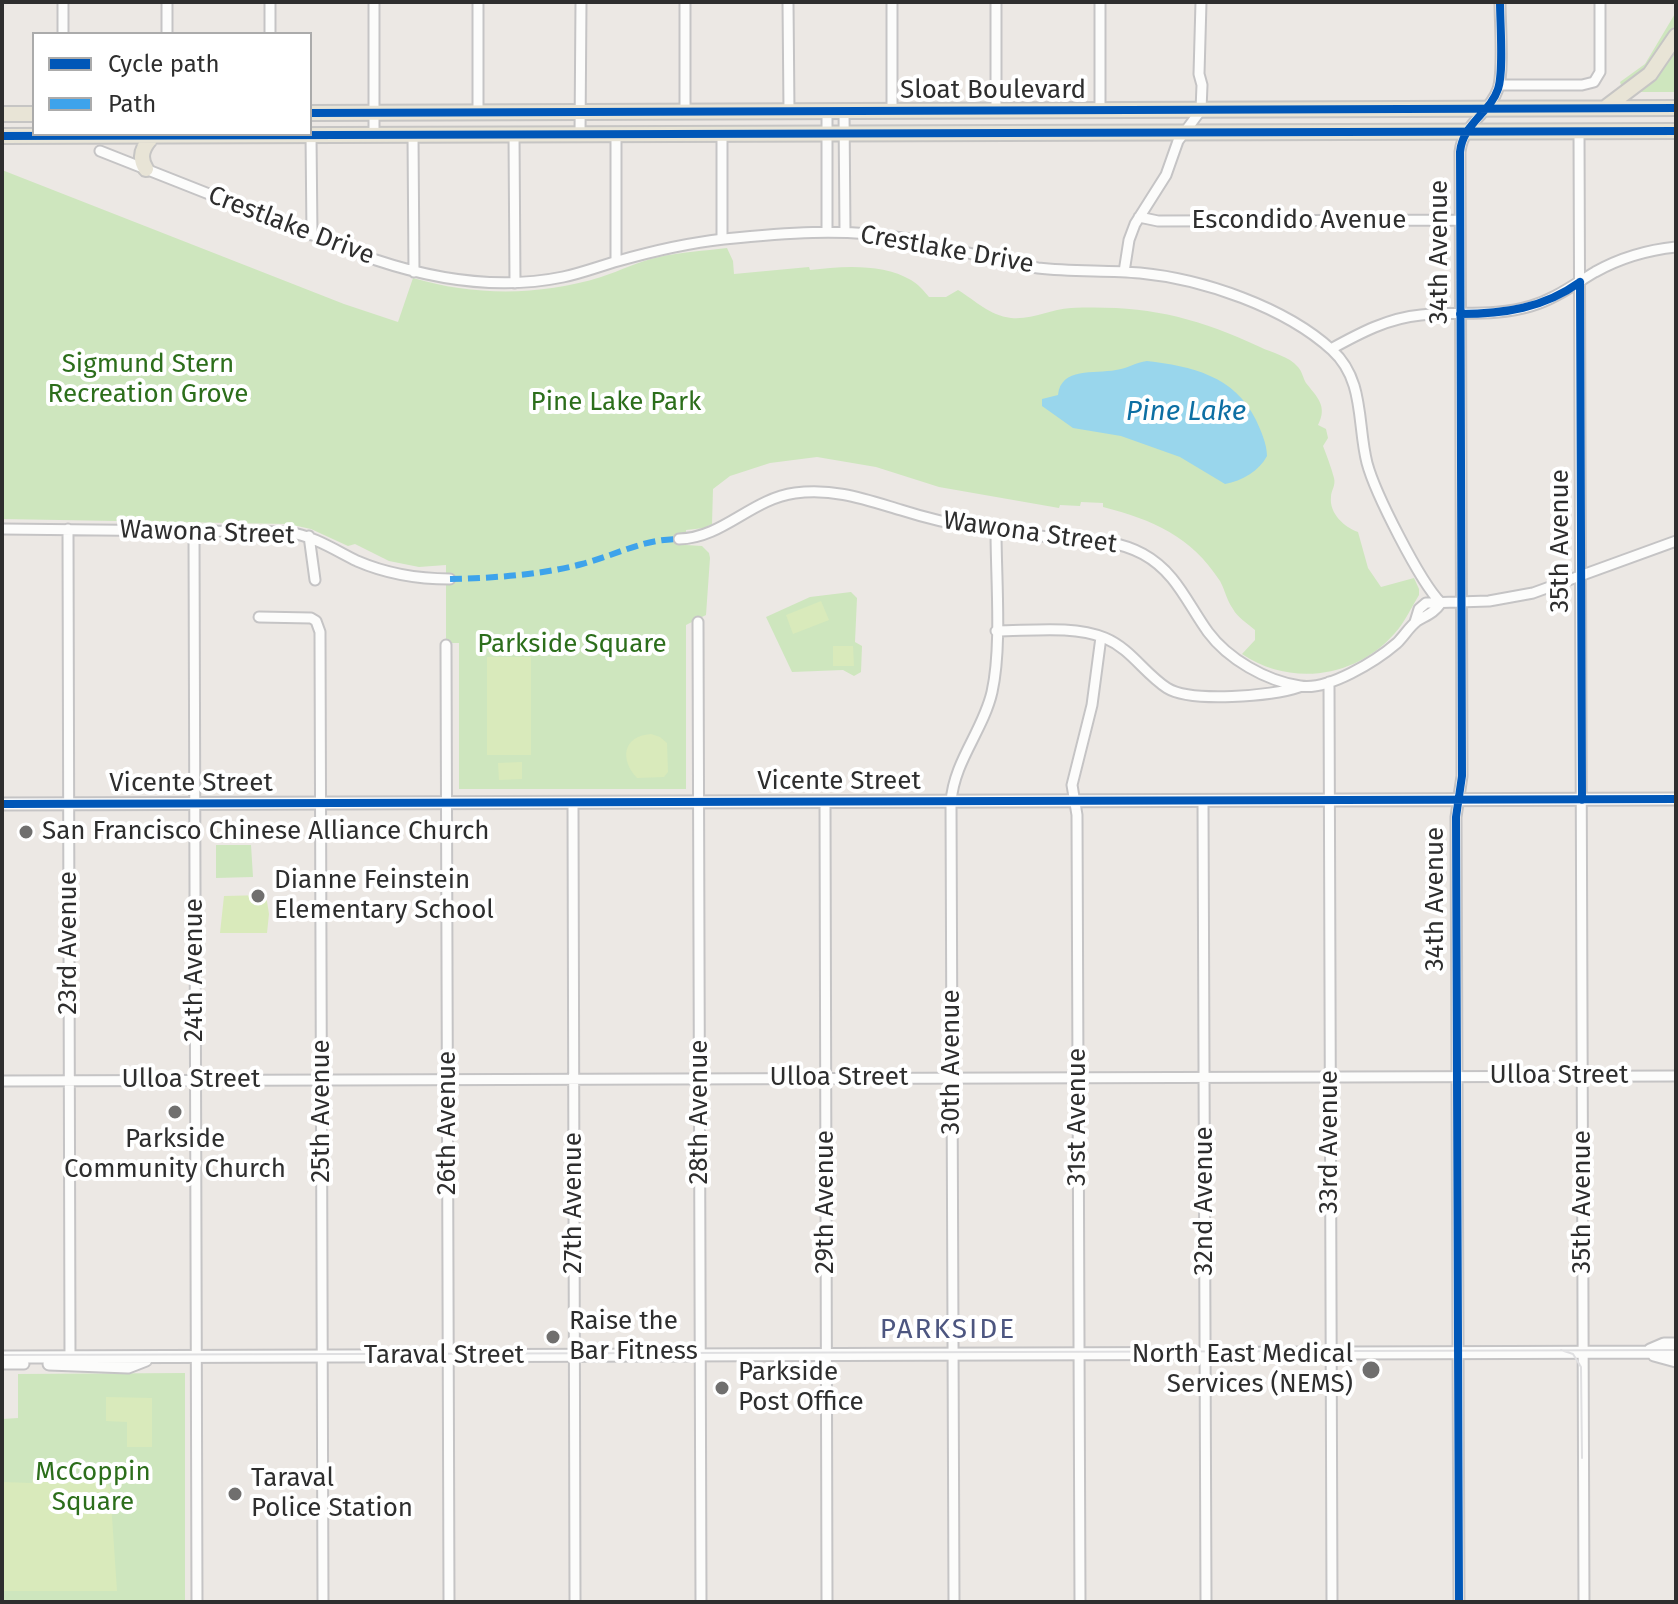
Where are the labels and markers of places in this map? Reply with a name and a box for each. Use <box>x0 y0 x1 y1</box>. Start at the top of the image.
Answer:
place label: San Francisco Chinese Alliance Church <box>42 816 490 848</box>
marker: San Francisco Chinese Alliance Church <box>17 823 35 841</box>
place label: Dianne Feinstein Elementary School <box>274 865 494 926</box>
marker: Dianne Feinstein Elementary School <box>249 887 267 905</box>
marker: Parkside Community Church <box>166 1103 184 1121</box>
place label: Parkside Community Church <box>64 1124 286 1186</box>
place label: Raise the Bar Fitness <box>569 1306 698 1368</box>
marker: Raise the Bar Fitness <box>544 1328 562 1346</box>
place label: North East Medical Services (NEMS) <box>1132 1339 1353 1400</box>
place label: Parkside Post Office <box>738 1357 864 1418</box>
marker: North East Medical Services (NEMS) <box>1360 1359 1382 1381</box>
marker: Parkside Post Office <box>713 1379 731 1397</box>
place label: Taraval Police Station <box>251 1463 413 1524</box>
marker: Taraval Police Station <box>226 1485 244 1503</box>

